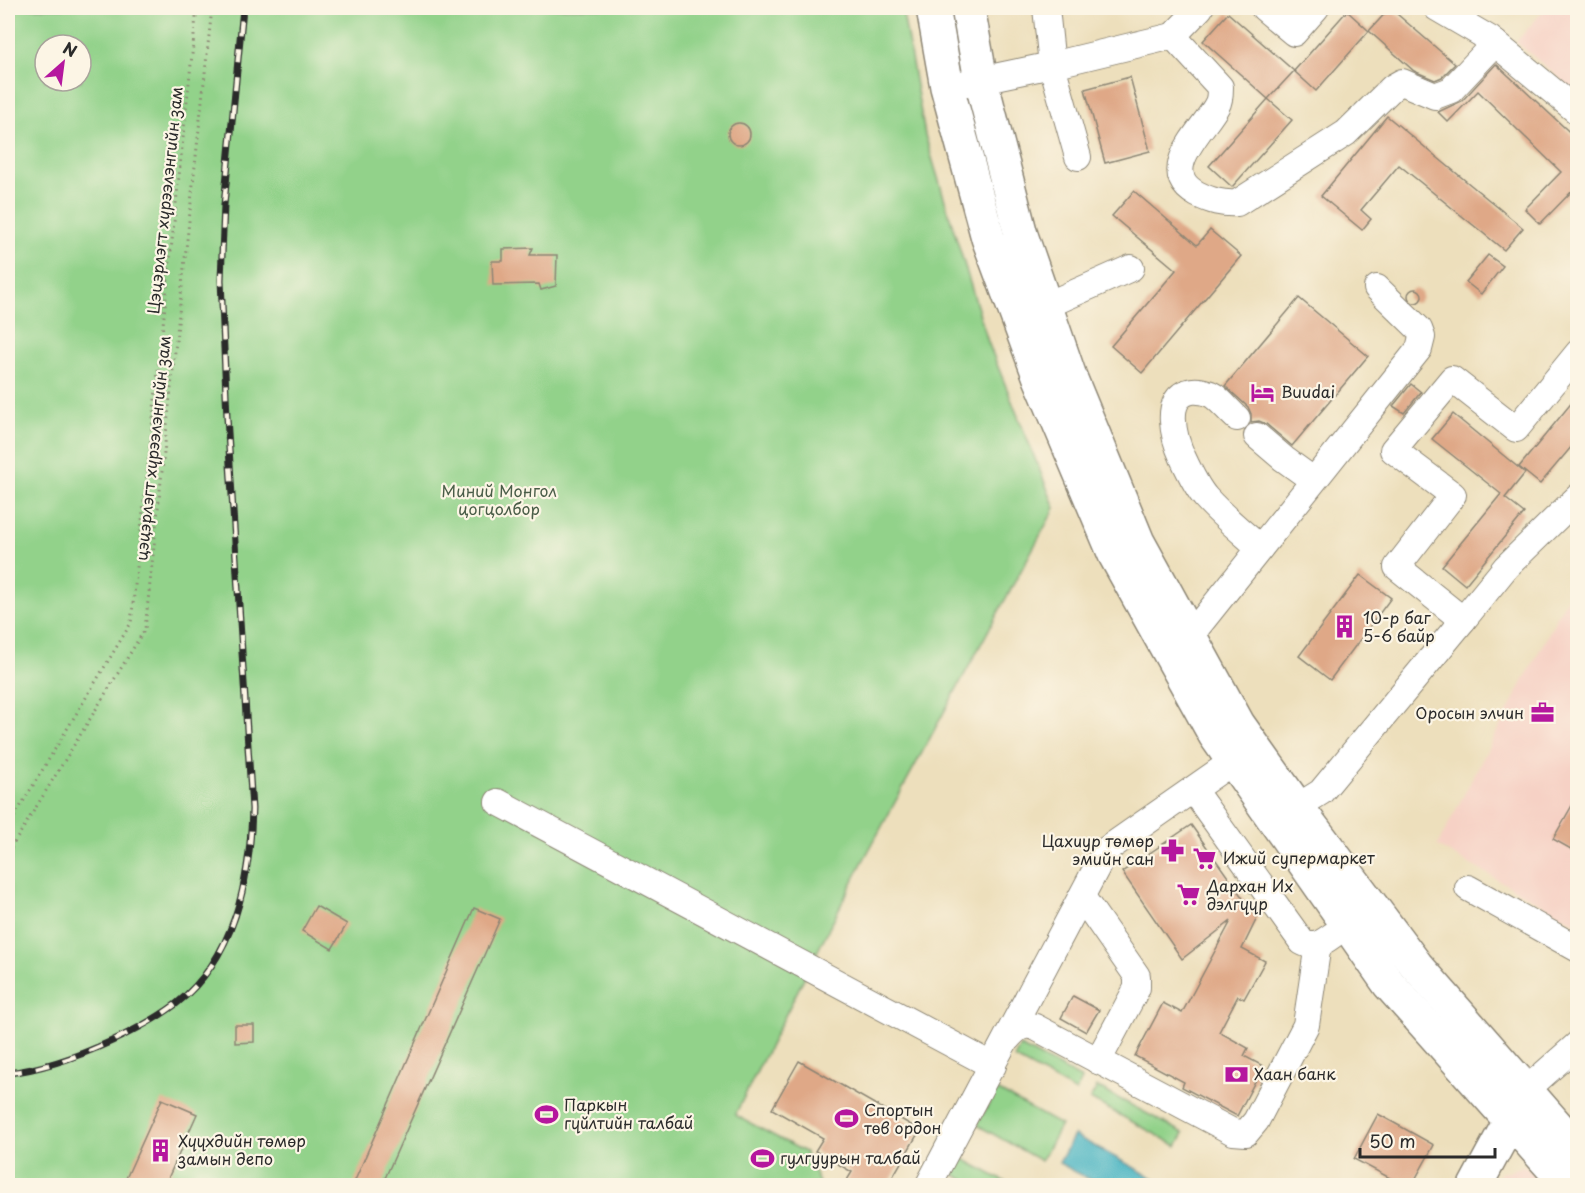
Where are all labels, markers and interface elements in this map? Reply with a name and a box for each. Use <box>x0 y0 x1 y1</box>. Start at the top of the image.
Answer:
north arrow <box>33 33 93 93</box>
text: N <box>59 35 82 62</box>
street label: Цэцэрлэгт хүрээлэнгийн зам <box>140 85 188 315</box>
street label: цэцэрлэгт хүрээлэнгийн зам <box>128 334 176 562</box>
hotel icon: Buudai <box>1250 379 1276 405</box>
place label: Buudai <box>1281 379 1335 403</box>
park label: Миний Монгол цогцолбор <box>441 478 557 520</box>
place label: 10-р баг 5-6 байр <box>1363 605 1435 647</box>
building icon: 10-р баг 5-6 байр <box>1332 614 1358 640</box>
place label: Оросын элчин <box>1415 700 1524 724</box>
office icon: Оросын элчин <box>1529 700 1555 726</box>
place label: Цахиур төмөр эмийн сан <box>1042 828 1154 870</box>
pharmacy icon: Цахиур төмөр эмийн сан <box>1159 837 1185 863</box>
supermarket icon: Ижий супермаркет <box>1192 845 1218 871</box>
place label: Ижий супермаркет <box>1223 845 1375 869</box>
place label: Дархан Их дэлгүүр <box>1206 873 1294 915</box>
supermarket icon: Дархан Их дэлгүүр <box>1176 882 1202 908</box>
bank icon: Хаан банк <box>1223 1061 1249 1087</box>
place label: Хаан банк <box>1254 1061 1336 1085</box>
place label: Паркын гүйлтийн талбай <box>564 1092 693 1134</box>
place label: Спортын төв ордон <box>864 1097 942 1139</box>
sports icon: Паркын гүйлтийн талбай <box>533 1101 559 1127</box>
sports icon: Спортын төв ордон <box>833 1106 859 1132</box>
scale bar <box>1360 1121 1495 1159</box>
text: 50 m <box>1369 1127 1416 1154</box>
place label: Хүүхдийн төмөр замын депо <box>177 1128 306 1170</box>
building icon: Хүүхдийн төмөр замын депо <box>147 1137 173 1163</box>
sports icon: гулгуурын талбай <box>749 1145 775 1171</box>
place label: гулгуурын талбай <box>780 1145 921 1169</box>

